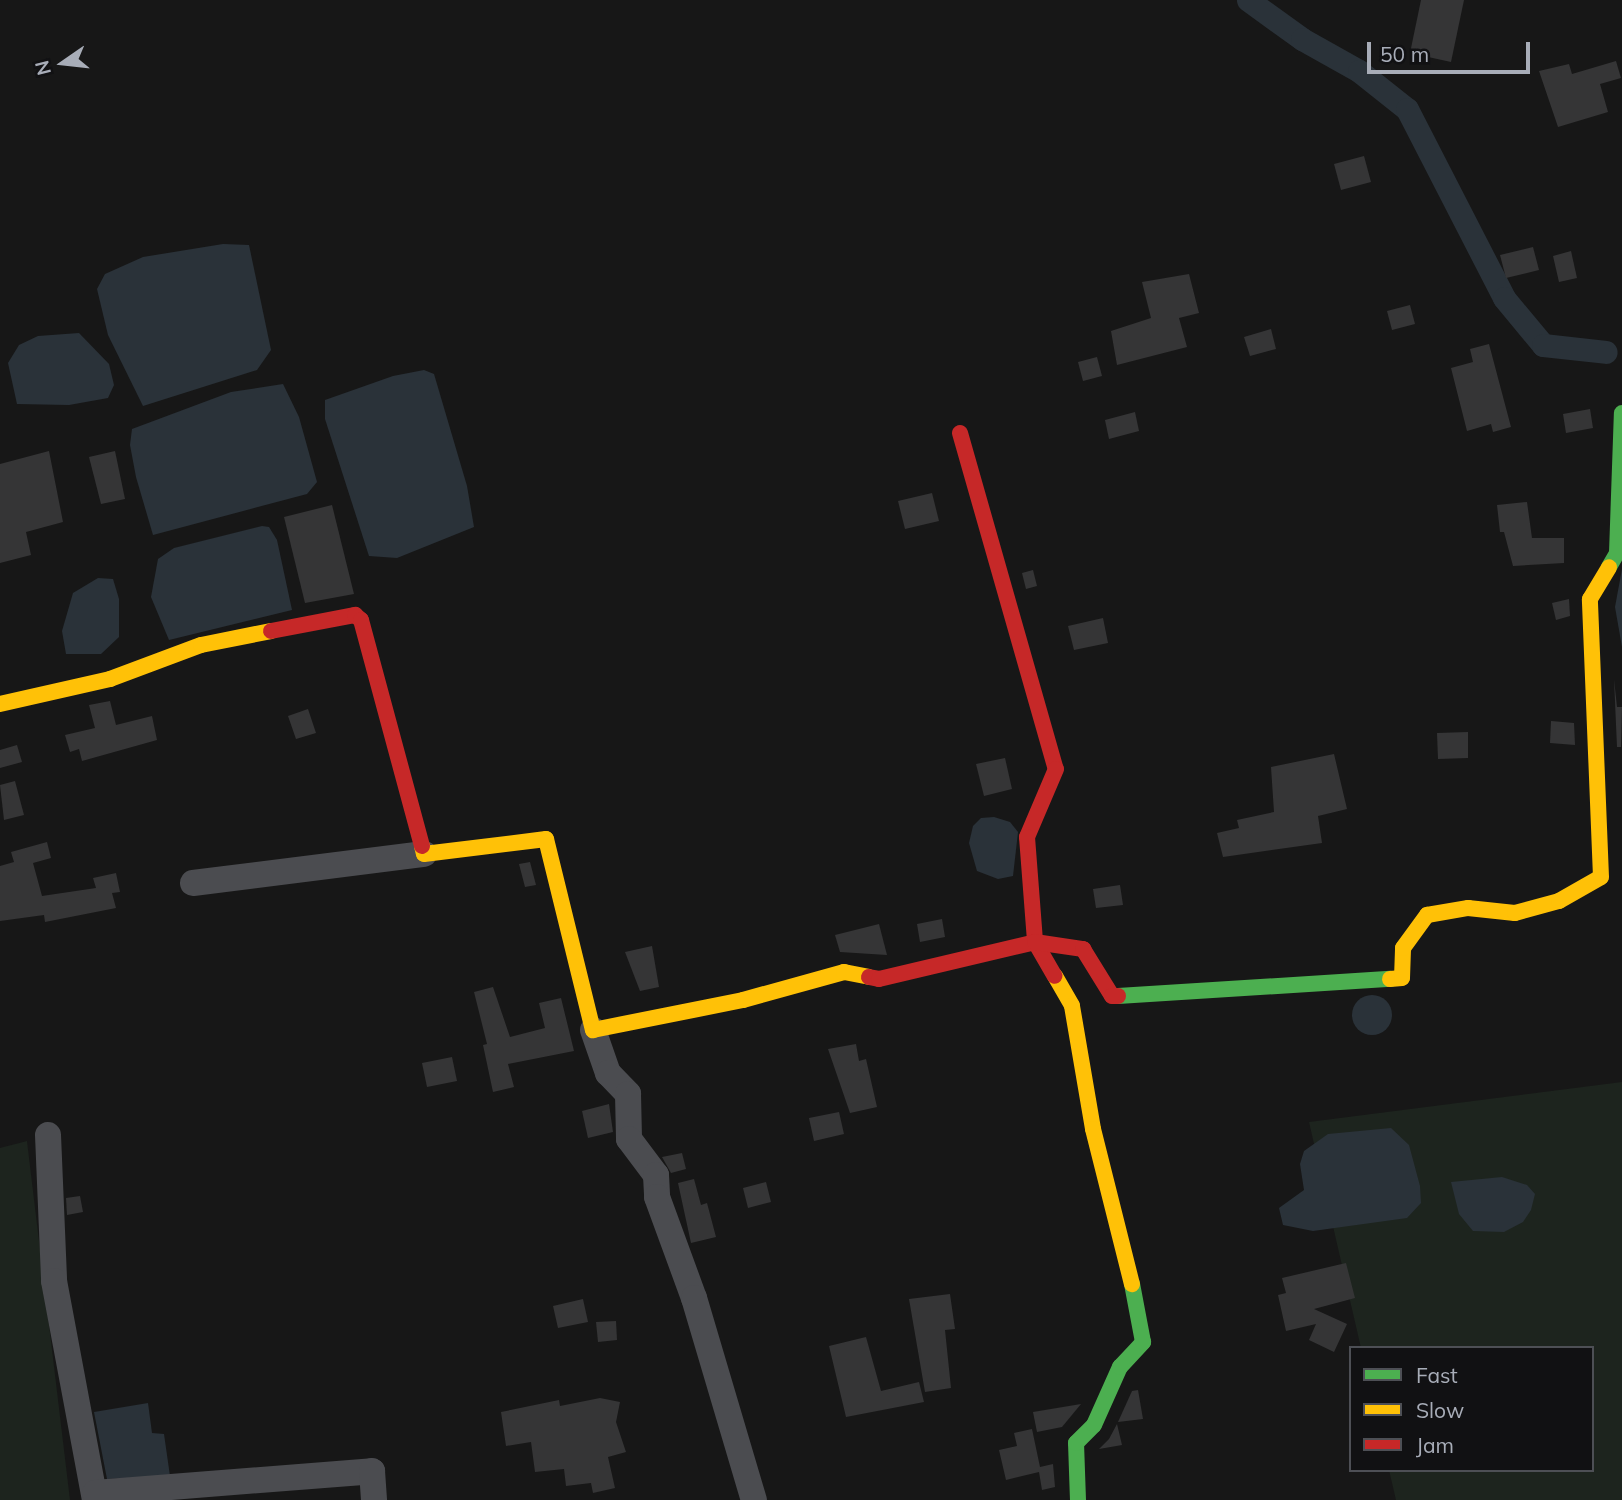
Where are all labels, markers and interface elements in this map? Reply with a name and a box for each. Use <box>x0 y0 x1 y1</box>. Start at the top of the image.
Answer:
north arrow <box>28 28 98 98</box>
scale bar <box>1370 28 1533 72</box>
text: 50 m <box>1380 41 1429 67</box>
text: N <box>29 58 56 78</box>
legend <box>1349 1346 1594 1472</box>
text: Fast <box>1416 1362 1458 1388</box>
text: Slow <box>1416 1397 1464 1423</box>
text: Jam <box>1416 1432 1454 1458</box>

